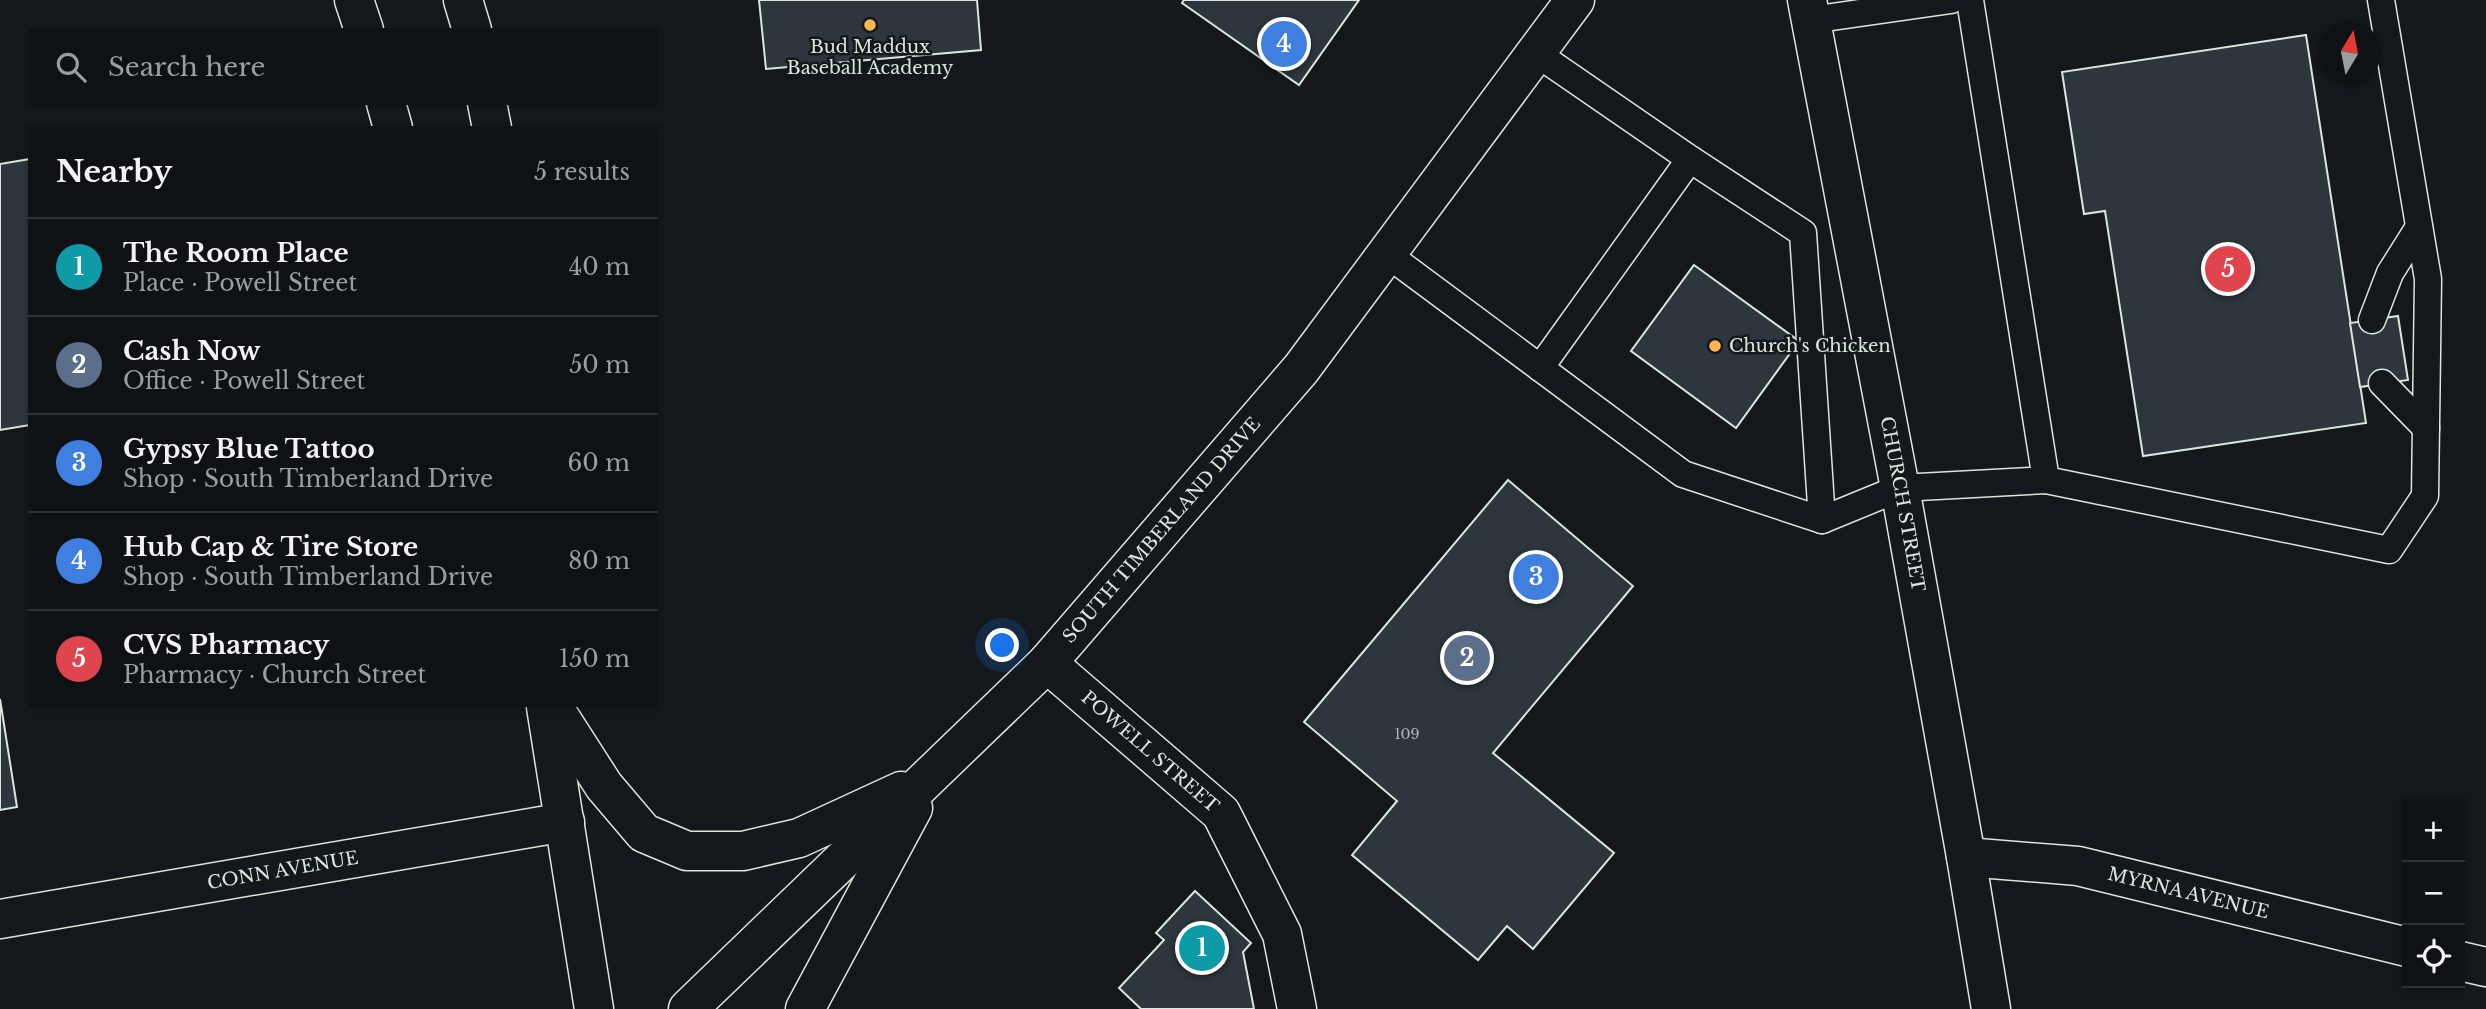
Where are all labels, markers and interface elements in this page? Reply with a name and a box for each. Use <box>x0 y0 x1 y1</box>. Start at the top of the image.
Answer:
marker: Bud Maddux Baseball Academy <box>862 17 878 33</box>
pin: 4 <box>1261 18 1307 70</box>
north arrow <box>2318 21 2381 84</box>
search box <box>28 28 658 105</box>
place label: Bud Maddux Baseball Academy <box>787 36 954 79</box>
icon: search <box>52 48 90 86</box>
text: Search here <box>108 51 265 83</box>
text: Nearby <box>56 153 172 190</box>
text: 5 results <box>534 158 630 186</box>
text: The Room Place <box>123 237 349 269</box>
pin: 5 <box>2205 243 2251 295</box>
text: 1 <box>74 253 84 281</box>
text: 40 m <box>569 253 630 281</box>
text: Place · Powell Street <box>123 269 357 297</box>
text: Cash Now <box>123 335 260 367</box>
place label: Church's Chicken <box>1729 335 1891 357</box>
marker: Church's Chicken <box>1707 338 1723 354</box>
text: 2 <box>72 351 86 379</box>
text: 50 m <box>569 351 630 379</box>
text: Office · Powell Street <box>123 367 365 395</box>
street label: SOUTH TIMBERLAND DRIVE <box>1058 413 1265 648</box>
street label: CHURCH STREET <box>1876 415 1929 594</box>
text: Gypsy Blue Tattoo <box>123 433 375 465</box>
text: 3 <box>72 449 86 477</box>
text: 60 m <box>568 449 630 477</box>
text: Shop · South Timberland Drive <box>123 465 493 493</box>
text: Hub Cap & Tire Store <box>123 531 418 563</box>
text: 4 <box>71 547 87 575</box>
text: 80 m <box>568 547 630 575</box>
pin: 3 <box>1513 551 1559 603</box>
text: Shop · South Timberland Drive <box>123 563 493 591</box>
your location <box>985 628 1019 662</box>
text: CVS Pharmacy <box>123 629 329 661</box>
pin: 2 <box>1444 632 1490 684</box>
text: 5 <box>72 645 86 673</box>
text: 150 m <box>559 645 630 673</box>
text: Pharmacy · Church Street <box>123 661 426 689</box>
street label: POWELL STREET <box>1077 686 1224 818</box>
house number: 109 <box>1394 725 1420 743</box>
map controls <box>2402 799 2465 988</box>
button: + <box>2402 799 2465 862</box>
street label: CONN AVENUE <box>206 847 360 894</box>
button: − <box>2402 862 2465 925</box>
street label: MYRNA AVENUE <box>2105 863 2271 924</box>
pin: 1 <box>1179 922 1225 974</box>
button: locate <box>2402 925 2465 988</box>

